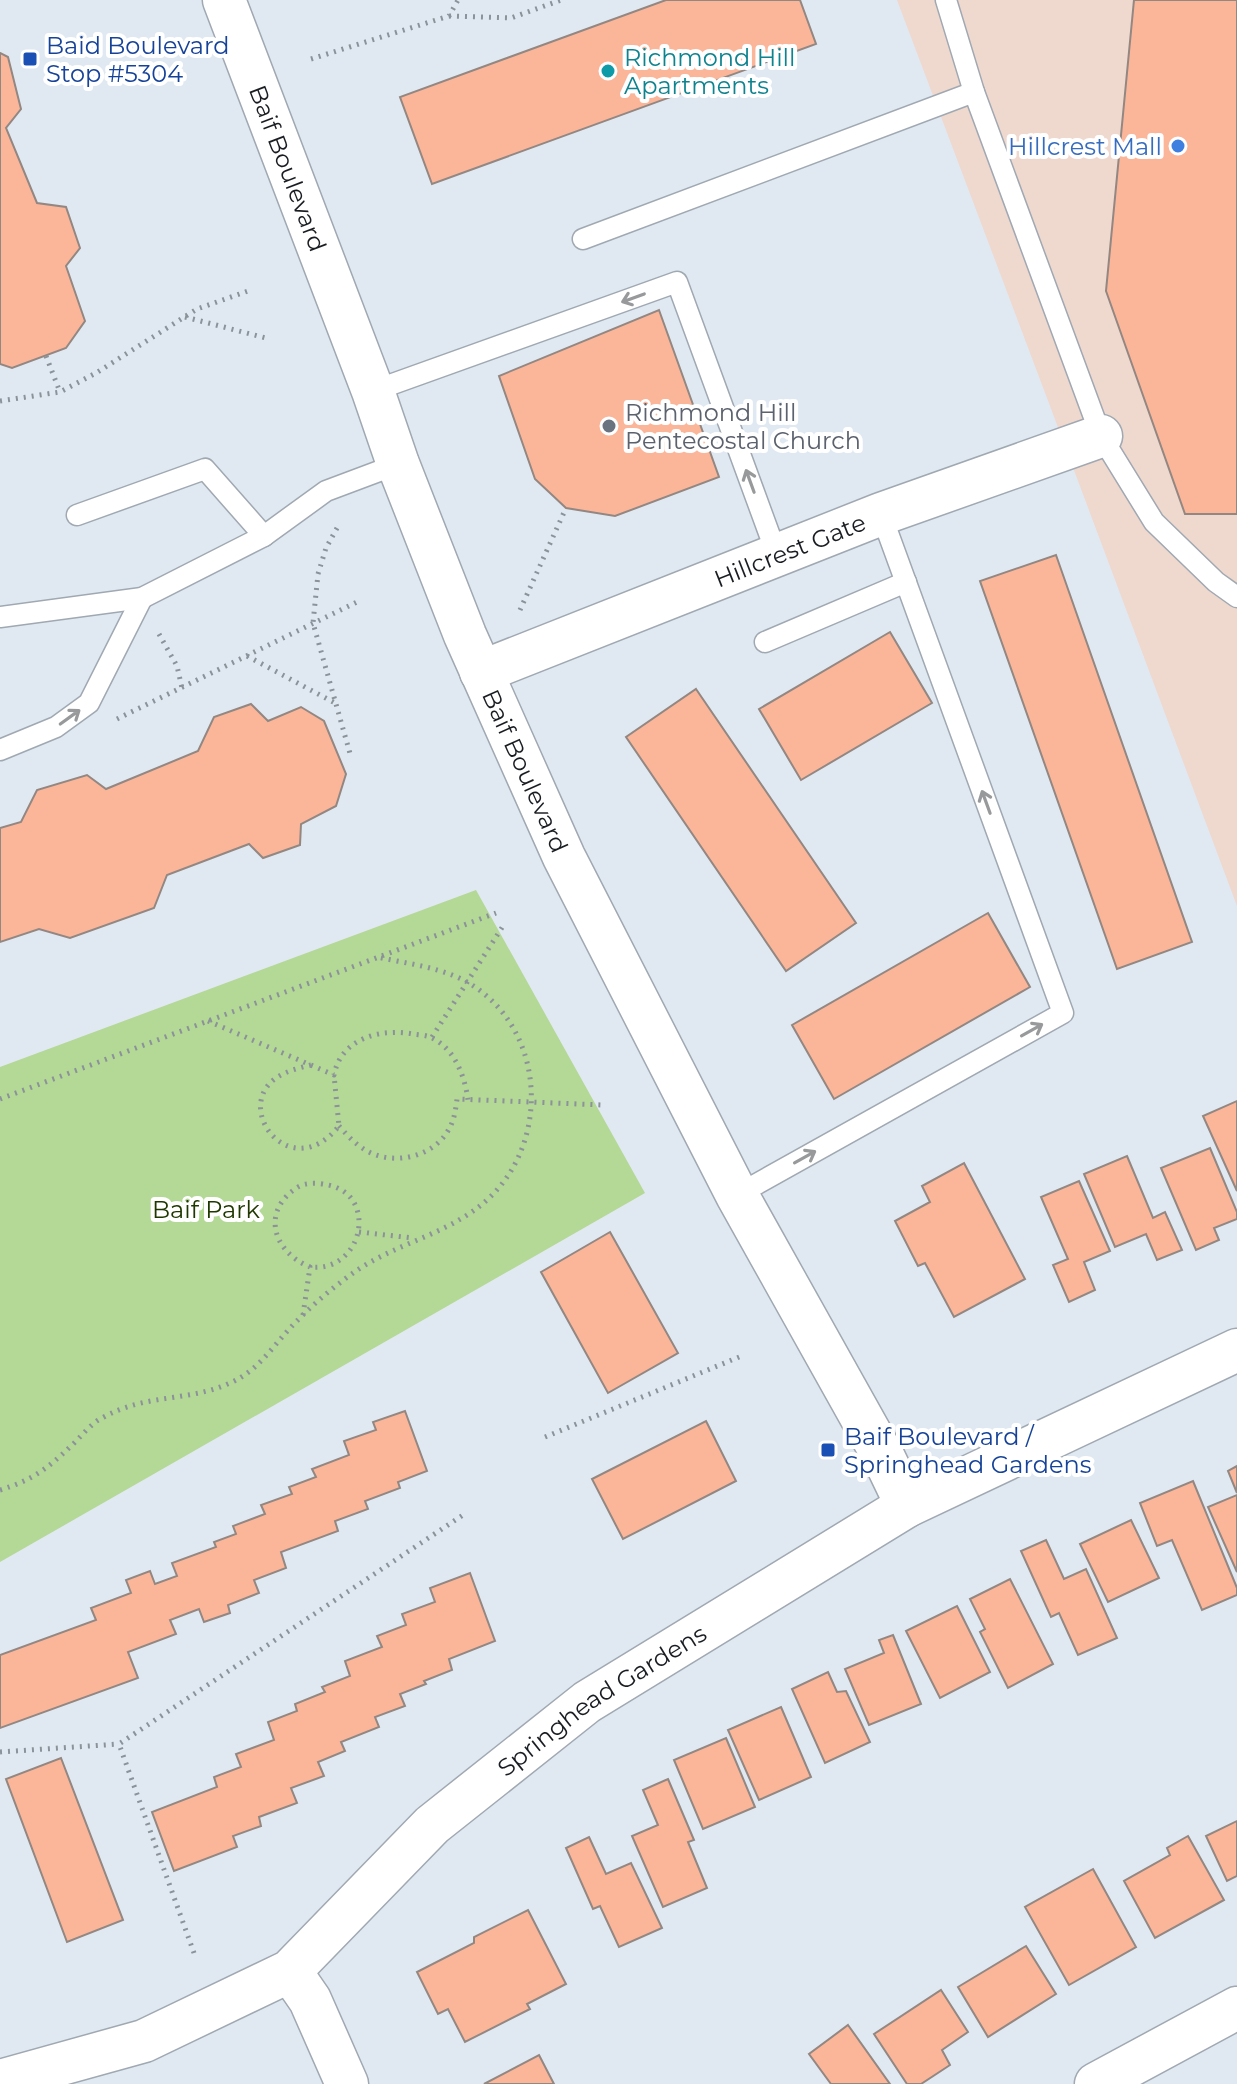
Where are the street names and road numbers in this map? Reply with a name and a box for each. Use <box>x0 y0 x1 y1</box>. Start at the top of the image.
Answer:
street label: Baif Boulevard <box>243 81 333 255</box>
street label: Hillcrest Gate <box>710 507 870 593</box>
street label: Baif Boulevard <box>477 685 575 857</box>
street label: Springhead Gardens <box>491 1618 711 1782</box>

